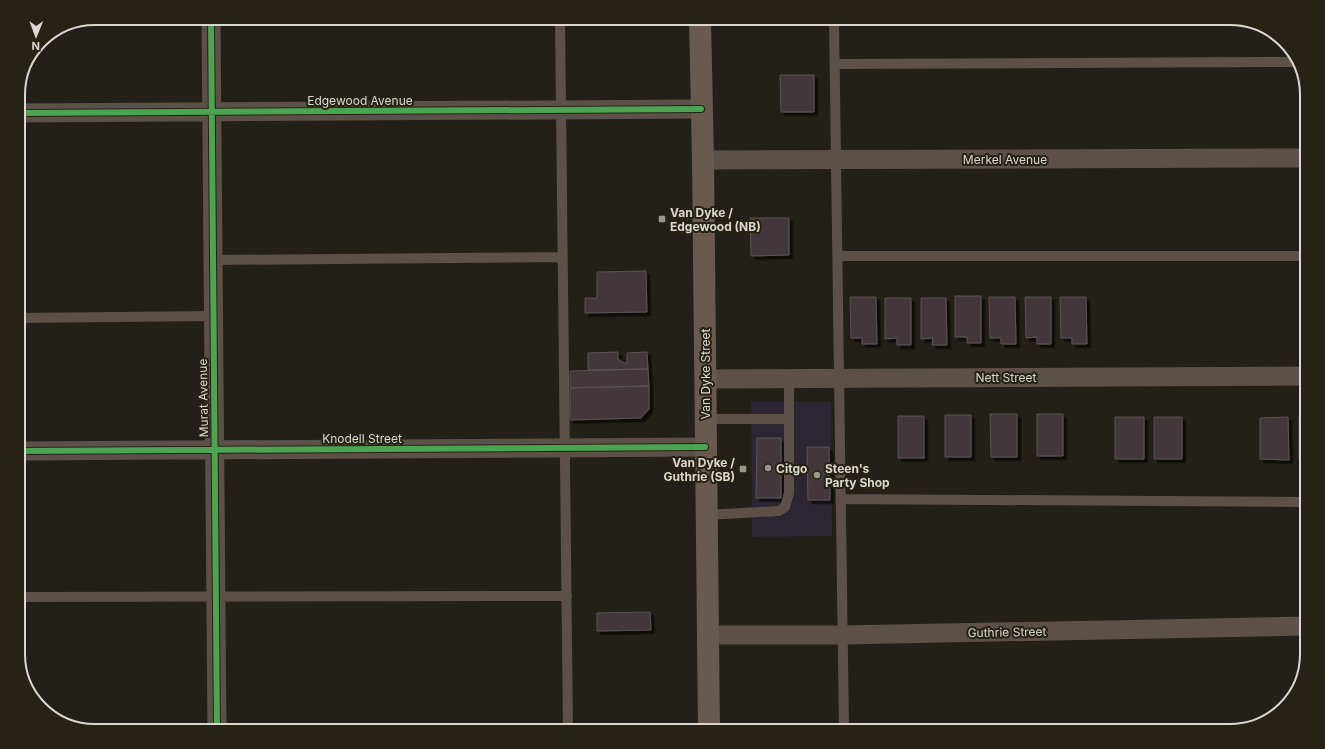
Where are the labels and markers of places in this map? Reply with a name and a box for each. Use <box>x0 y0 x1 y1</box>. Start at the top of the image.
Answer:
place label: Van Dyke / Edgewood (NB) <box>670 205 761 234</box>
marker: Van Dyke / Edgewood (NB) <box>657 214 667 224</box>
place label: Van Dyke / Guthrie (SB) <box>664 455 735 484</box>
place label: Citgo <box>776 461 807 476</box>
place label: Steen's Party Shop <box>825 461 890 490</box>
marker: Citgo <box>763 463 773 473</box>
marker: Van Dyke / Guthrie (SB) <box>738 464 748 474</box>
marker: Steen's Party Shop <box>812 470 822 480</box>

